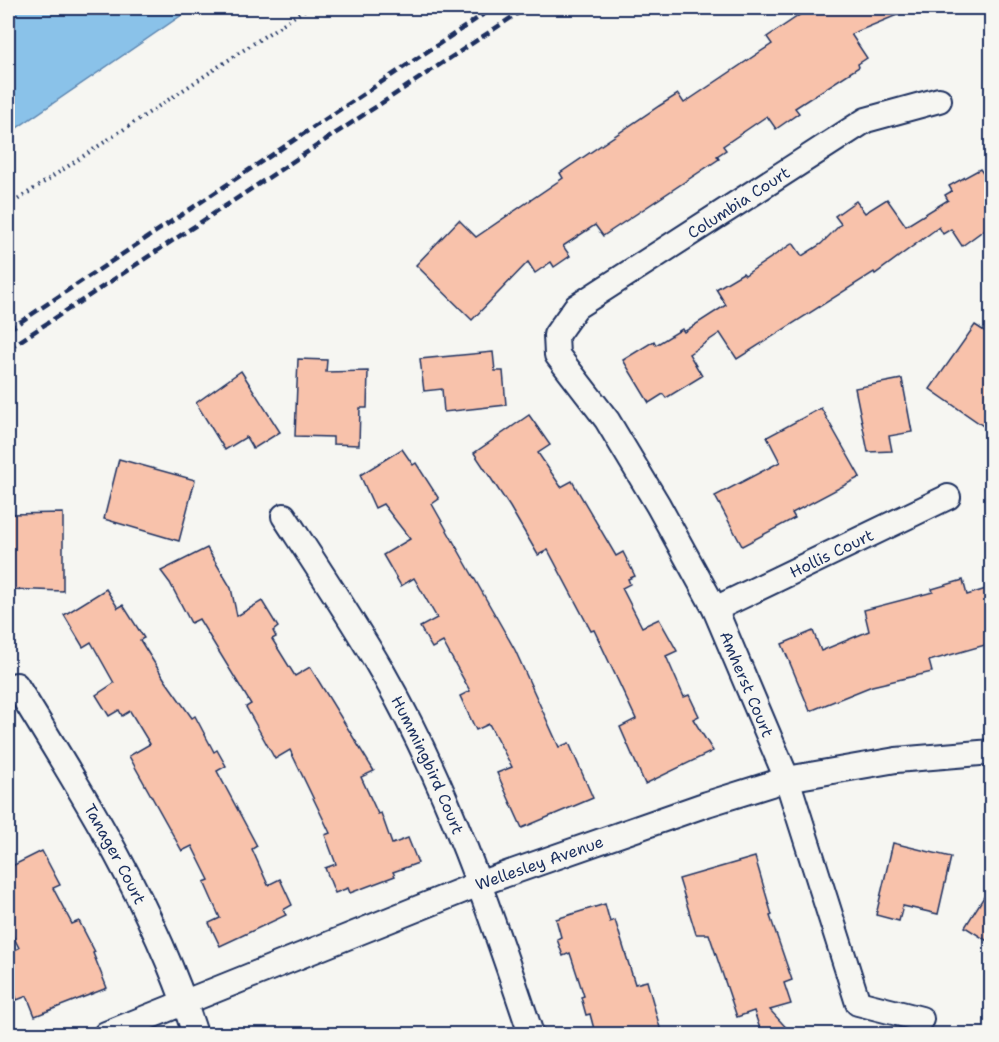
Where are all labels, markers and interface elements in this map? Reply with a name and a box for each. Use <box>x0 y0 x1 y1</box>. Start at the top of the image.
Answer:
street label: Columbia Court <box>683 162 794 243</box>
street label: Hollis Court <box>786 524 877 583</box>
street label: Amherst Court <box>715 628 778 740</box>
street label: Hummingbird Court <box>386 692 469 837</box>
street label: Tanager Court <box>79 800 150 908</box>
street label: Wellesley Avenue <box>473 831 606 895</box>

